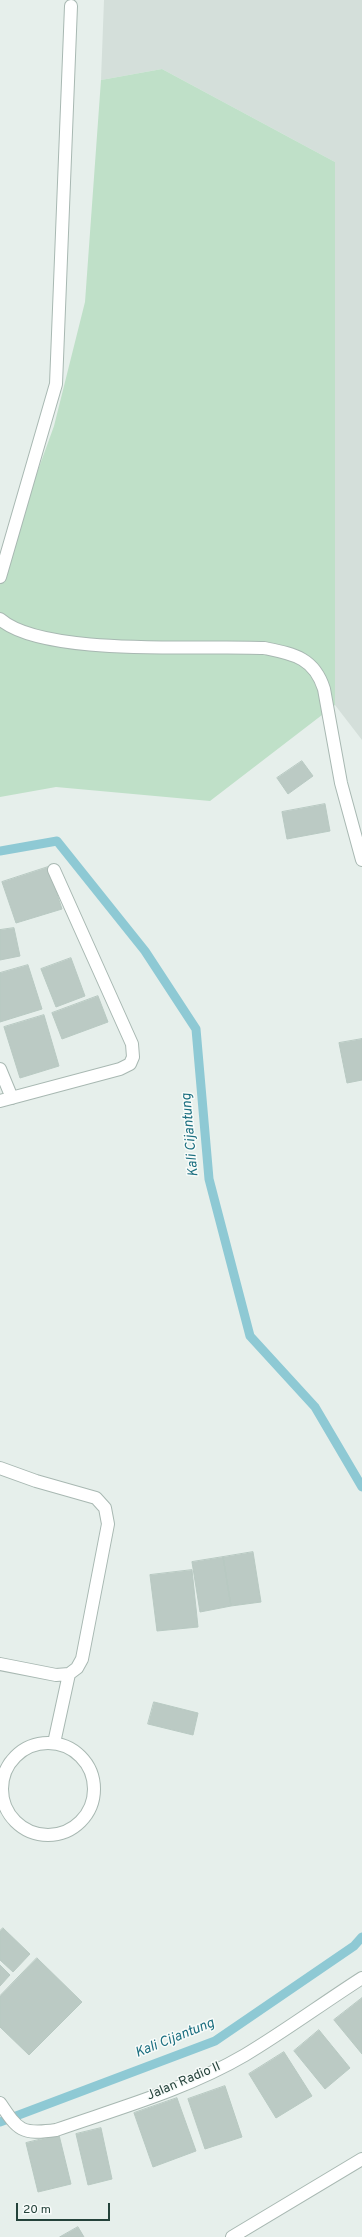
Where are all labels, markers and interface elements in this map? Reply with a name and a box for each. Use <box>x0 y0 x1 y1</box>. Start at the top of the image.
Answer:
water label: Kali Cijantung <box>179 1092 203 1178</box>
water label: Kali Cijantung <box>133 2015 217 2063</box>
street label: Jalan Radio II <box>145 2059 223 2105</box>
scale bar <box>18 2195 112 2221</box>
text: 20 m <box>23 2202 51 2218</box>

